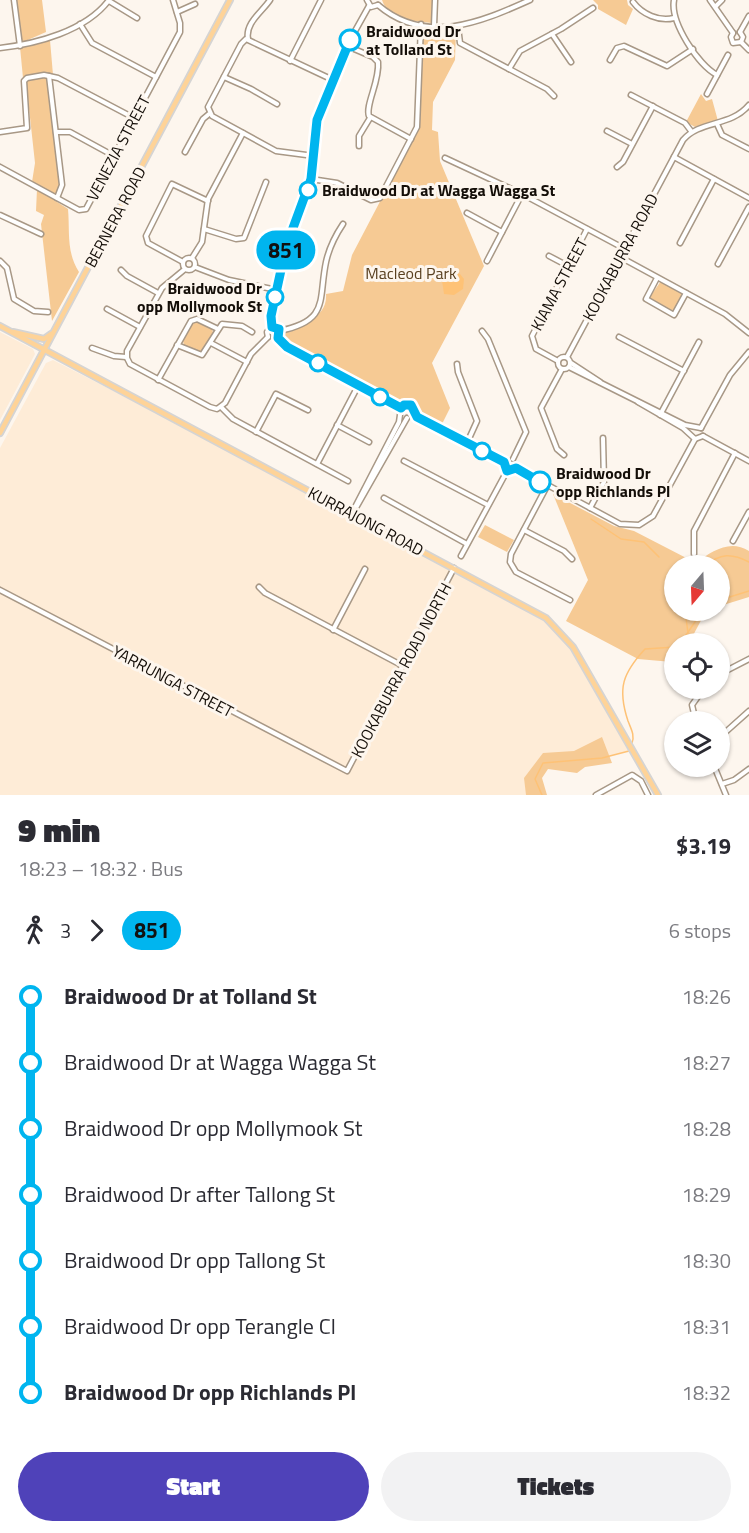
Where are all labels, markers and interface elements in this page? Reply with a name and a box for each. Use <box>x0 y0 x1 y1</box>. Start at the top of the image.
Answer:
place label: Braidwood Dr at Tolland St <box>366 19 461 61</box>
marker: Braidwood Dr at Tolland St <box>339 29 361 51</box>
street label: VENEZIA STREET <box>80 90 156 205</box>
street label: BERNERA ROAD <box>78 162 152 272</box>
place label: Braidwood Dr at Wagga Wagga St <box>322 178 555 202</box>
marker: Braidwood Dr at Wagga Wagga St <box>299 181 317 199</box>
street label: KOOKABURRA ROAD <box>576 189 664 325</box>
line badge: 851 <box>252 230 320 270</box>
street label: KIAMA STREET <box>524 233 594 335</box>
text: 851 <box>268 234 304 266</box>
park label: Macleod Park <box>365 261 457 285</box>
place label: Braidwood Dr opp Mollymook St <box>137 276 262 318</box>
marker: Braidwood Dr opp Mollymook St <box>266 288 284 306</box>
unlabelled marker <box>309 354 327 372</box>
unlabelled marker <box>371 388 389 406</box>
unlabelled marker <box>473 442 491 460</box>
place label: Braidwood Dr opp Richlands Pl <box>556 461 670 503</box>
marker: Braidwood Dr opp Richlands Pl <box>529 471 551 493</box>
street label: KURRAJONG ROAD <box>304 480 428 562</box>
north arrow <box>664 555 730 621</box>
map controls <box>664 555 730 777</box>
street label: KOOKABURRA ROAD NORTH <box>345 578 457 762</box>
button: locate <box>664 633 730 699</box>
street label: YARRUNGA STREET <box>108 639 238 723</box>
button: layers <box>664 711 730 777</box>
text: 9 min <box>18 805 100 855</box>
text: $3.19 <box>676 829 731 863</box>
text: 18:23 – 18:32 · Bus <box>18 853 183 884</box>
icon: walk <box>18 914 51 947</box>
icon: forward <box>80 914 113 947</box>
text: 851 <box>134 914 169 946</box>
text: 3 <box>60 915 71 946</box>
text: 6 stops <box>669 915 731 946</box>
text: Braidwood Dr at Tolland St <box>64 979 317 1013</box>
text: 18:26 <box>682 981 731 1012</box>
text: Braidwood Dr at Wagga Wagga St <box>64 1045 376 1079</box>
text: 18:27 <box>682 1047 731 1078</box>
text: Braidwood Dr opp Mollymook St <box>64 1111 363 1145</box>
text: 18:28 <box>682 1113 731 1144</box>
text: Braidwood Dr after Tallong St <box>64 1177 335 1211</box>
text: 18:29 <box>682 1179 731 1210</box>
text: Braidwood Dr opp Tallong St <box>64 1243 325 1277</box>
text: 18:30 <box>682 1245 731 1276</box>
text: Braidwood Dr opp Terangle Cl <box>64 1309 336 1343</box>
text: 18:31 <box>682 1311 731 1342</box>
text: Braidwood Dr opp Richlands Pl <box>64 1375 356 1409</box>
text: 18:32 <box>682 1377 731 1408</box>
button: Start <box>18 1452 369 1521</box>
button: Tickets <box>381 1452 731 1521</box>

